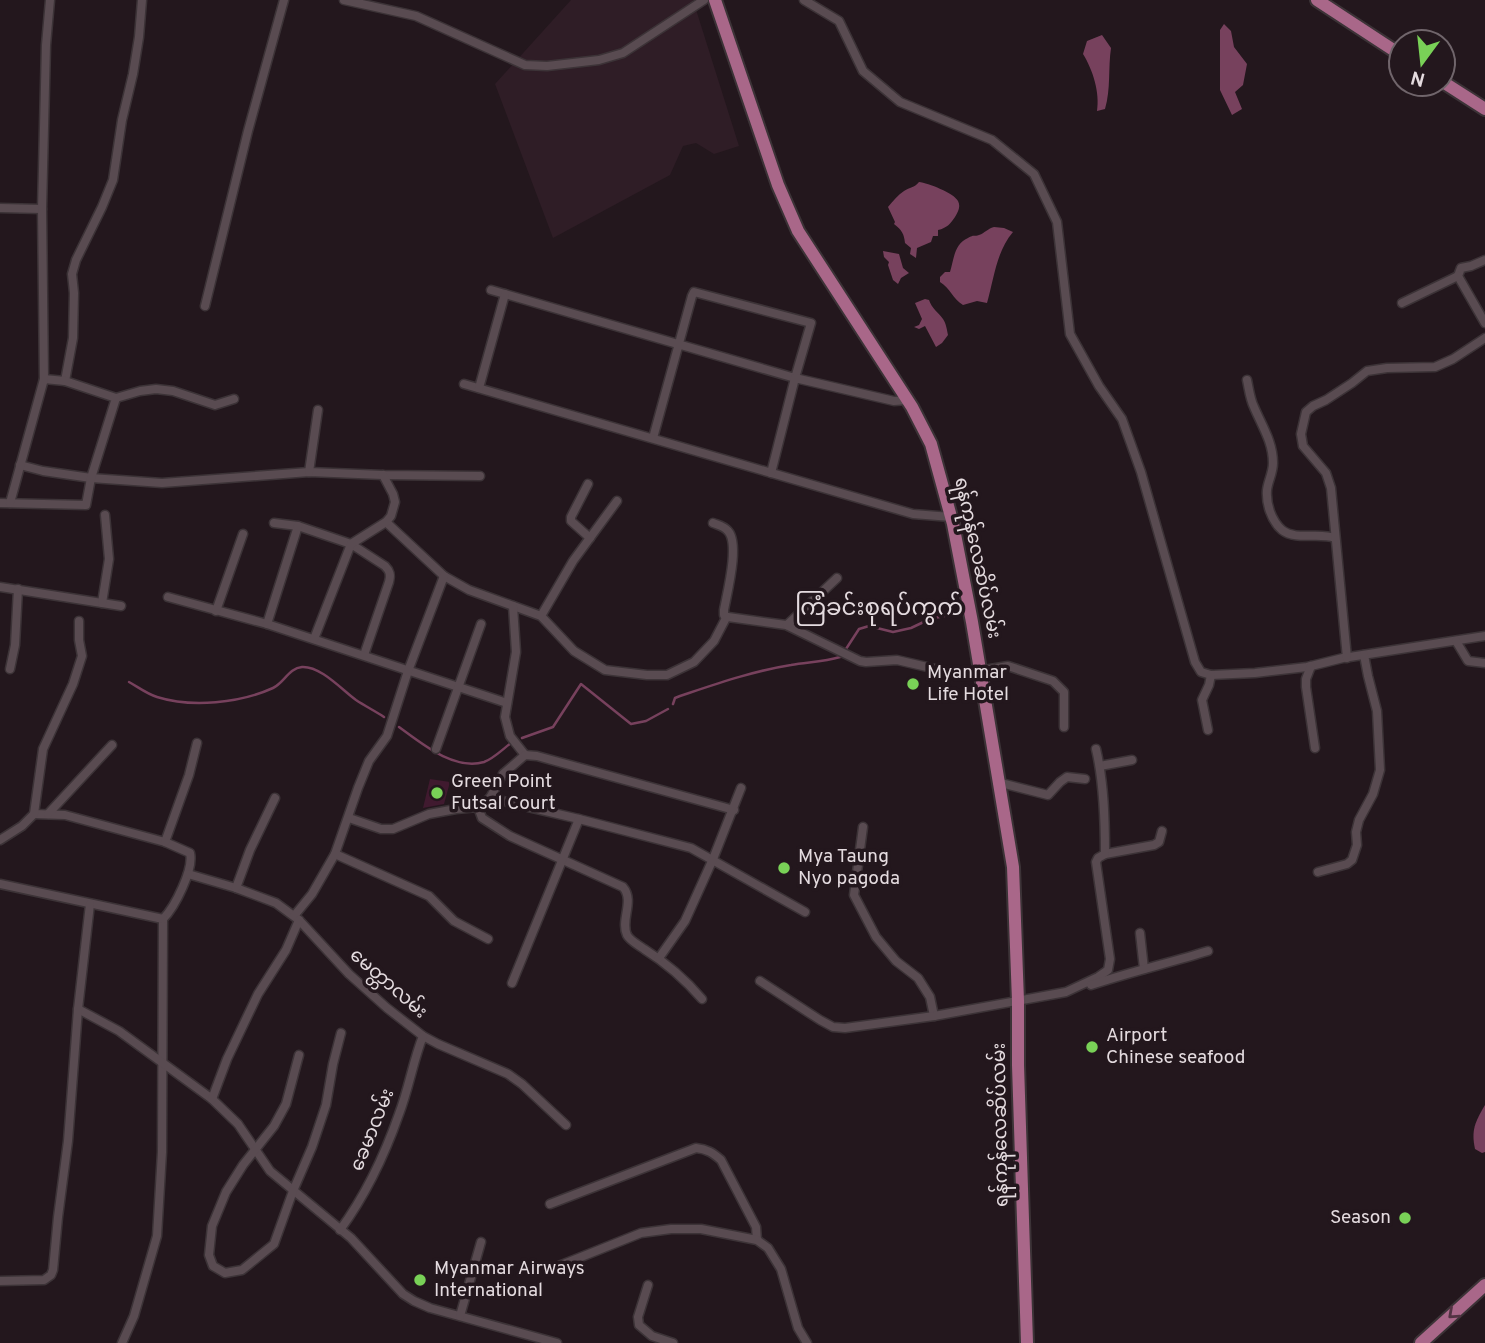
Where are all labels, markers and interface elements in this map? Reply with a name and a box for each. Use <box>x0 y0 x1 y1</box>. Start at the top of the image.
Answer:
north arrow <box>1387 28 1457 98</box>
text: N <box>1408 64 1428 91</box>
street label: ရန်ကုန်လေဆိပ်လမ်း <box>945 474 1010 641</box>
district label: ကြံခင်းစုရပ်ကွက် <box>795 591 963 626</box>
place label: Myanmar Life Hotel <box>927 661 1009 707</box>
marker: Myanmar Life Hotel <box>905 676 921 692</box>
place label: Green Point Futsal Court <box>451 770 556 816</box>
marker: Green Point Futsal Court <box>429 785 445 801</box>
place label: Mya Taung Nyo pagoda <box>798 845 900 891</box>
marker: Mya Taung Nyo pagoda <box>776 860 792 876</box>
street label: မေတ္တာလမ်း <box>343 941 434 1026</box>
place label: Airport Chinese seafood <box>1106 1024 1245 1070</box>
marker: Airport Chinese seafood <box>1084 1039 1100 1055</box>
street label: ရန်ကုန်လေဆိပ်လမ်း <box>984 1043 1017 1207</box>
street label: ခေမာလမ်း <box>342 1084 400 1175</box>
place label: Season <box>1330 1206 1391 1230</box>
marker: Season <box>1397 1210 1413 1226</box>
place label: Myanmar Airways International <box>434 1257 585 1303</box>
marker: Myanmar Airways International <box>412 1272 428 1288</box>
one-way arrow <box>1448 1306 1461 1318</box>

